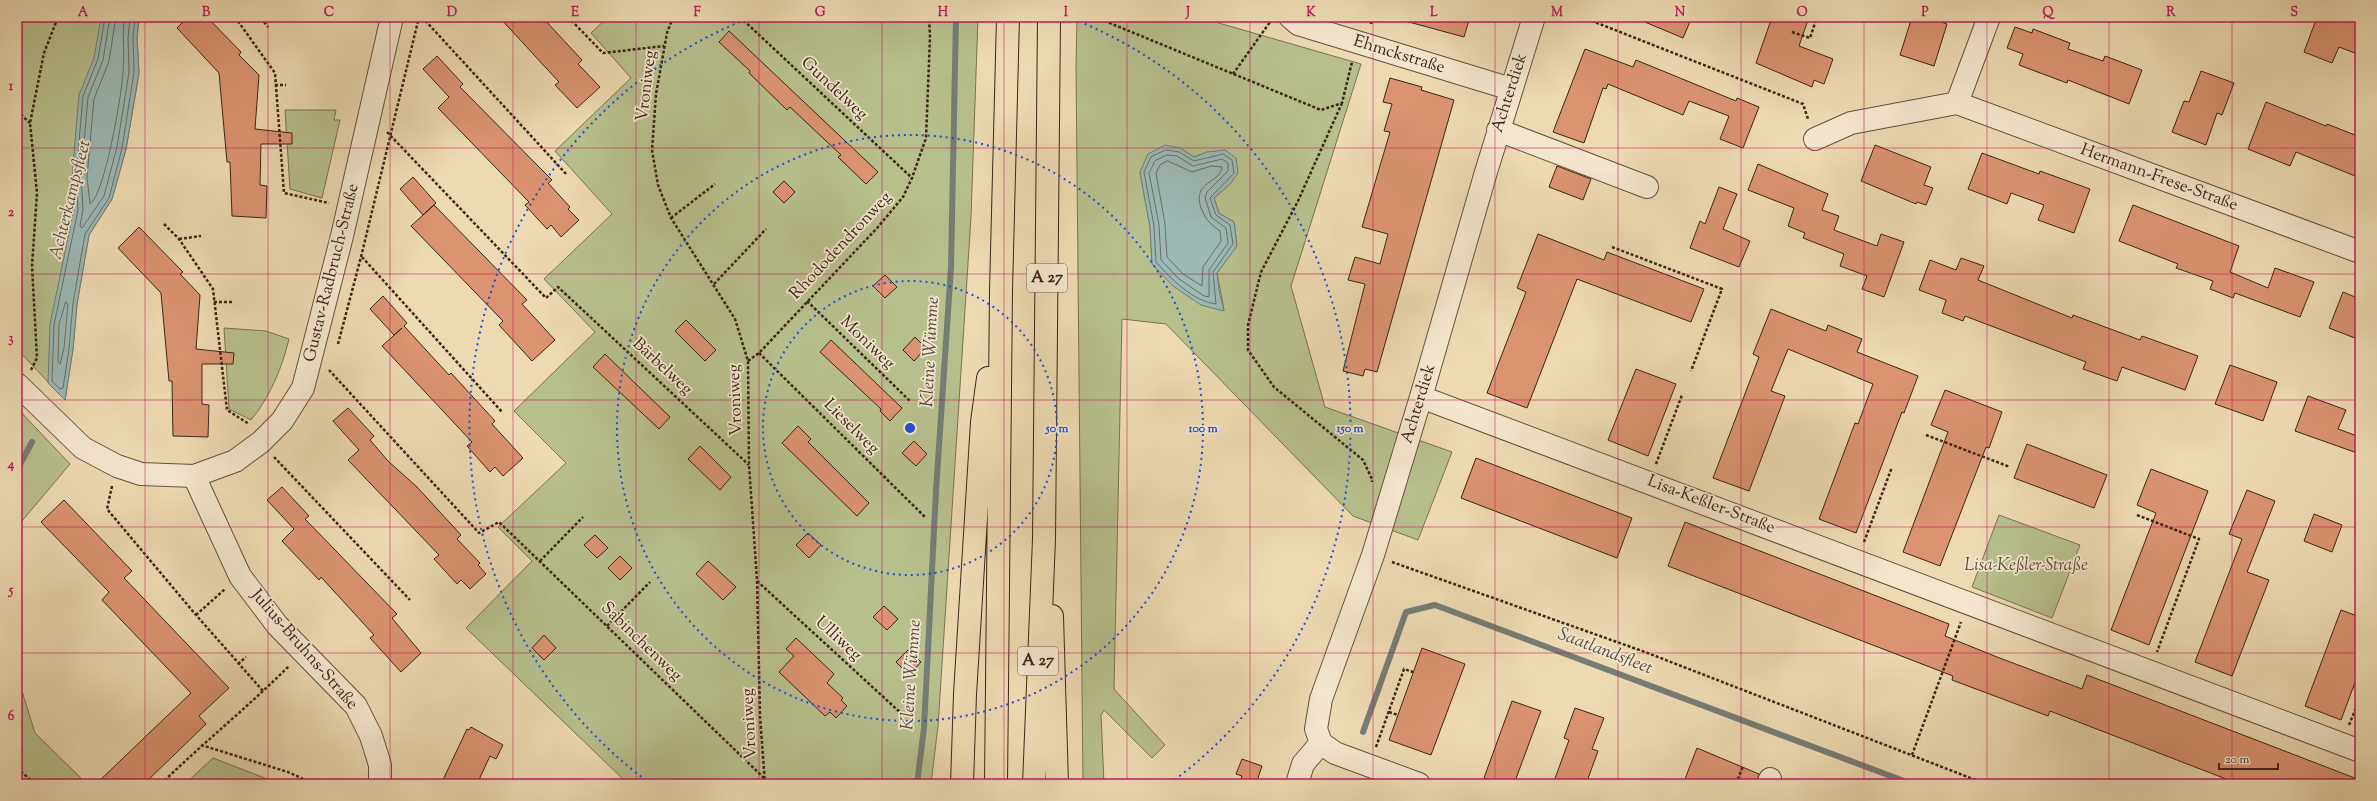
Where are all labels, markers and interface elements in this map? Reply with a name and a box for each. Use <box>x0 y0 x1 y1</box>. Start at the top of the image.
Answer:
text: A <box>78 4 89 22</box>
text: B <box>202 4 211 22</box>
text: C <box>324 4 334 22</box>
text: D <box>447 4 457 22</box>
text: E <box>571 4 579 22</box>
text: F <box>693 4 701 22</box>
text: G <box>815 4 826 22</box>
text: H <box>938 4 949 22</box>
text: I <box>1064 4 1069 22</box>
text: J <box>1185 4 1190 22</box>
text: K <box>1306 4 1316 22</box>
text: L <box>1430 4 1438 22</box>
text: M <box>1551 4 1563 22</box>
text: N <box>1675 4 1686 22</box>
text: O <box>1796 4 1808 22</box>
text: P <box>1921 4 1929 22</box>
text: Q <box>2043 4 2056 22</box>
text: R <box>2166 4 2176 22</box>
text: S <box>2290 4 2298 22</box>
street label: Ehmckstraße <box>1350 30 1448 80</box>
street label: Vroniweg <box>631 49 663 123</box>
street label: Achterdiek <box>1486 50 1534 136</box>
street label: Gundelweg <box>795 52 873 126</box>
text: 1 <box>9 78 14 96</box>
water label: Achterkampsfleet <box>44 137 99 263</box>
street label: Hermann-Frese-Straße <box>2077 138 2241 218</box>
street label: Gustav-Radbruch-Straße <box>298 181 366 365</box>
street label: Rhododendronweg <box>784 186 898 306</box>
text: 2 <box>8 204 15 222</box>
road number: A 27 <box>1027 264 1067 292</box>
water label: Kleine Wümme <box>915 296 947 408</box>
street label: Moniweg <box>834 311 900 375</box>
text: 3 <box>8 330 14 348</box>
street label: Bärbelweg <box>627 333 697 401</box>
street label: Achterdiek <box>1396 361 1442 447</box>
street label: Vroniweg <box>723 364 749 436</box>
street label: Lieselweg <box>818 394 884 460</box>
text: 50 m <box>1045 420 1069 438</box>
text: 100 m <box>1187 420 1218 438</box>
text: 150 m <box>1335 420 1364 438</box>
centre of rings <box>903 421 917 435</box>
text: 4 <box>7 456 15 474</box>
street label: Lisa-Keßler-Straße <box>1644 470 1779 540</box>
park label: Lisa-Keßler-Straße <box>1964 554 2088 578</box>
text: 5 <box>8 582 14 600</box>
street label: Julius-Bruhns-Straße <box>244 584 363 716</box>
street label: Sabinchenweg <box>595 597 687 687</box>
street label: Ulliweg <box>809 611 867 667</box>
water label: Kleine Wümme <box>895 619 929 731</box>
water label: Saatlandsfleet <box>1554 622 1657 682</box>
road number: A 27 <box>1018 647 1058 675</box>
street label: Vroniweg <box>736 688 764 760</box>
text: 6 <box>8 708 15 726</box>
scale bar <box>2219 745 2278 771</box>
text: 20 m <box>2225 751 2250 769</box>

